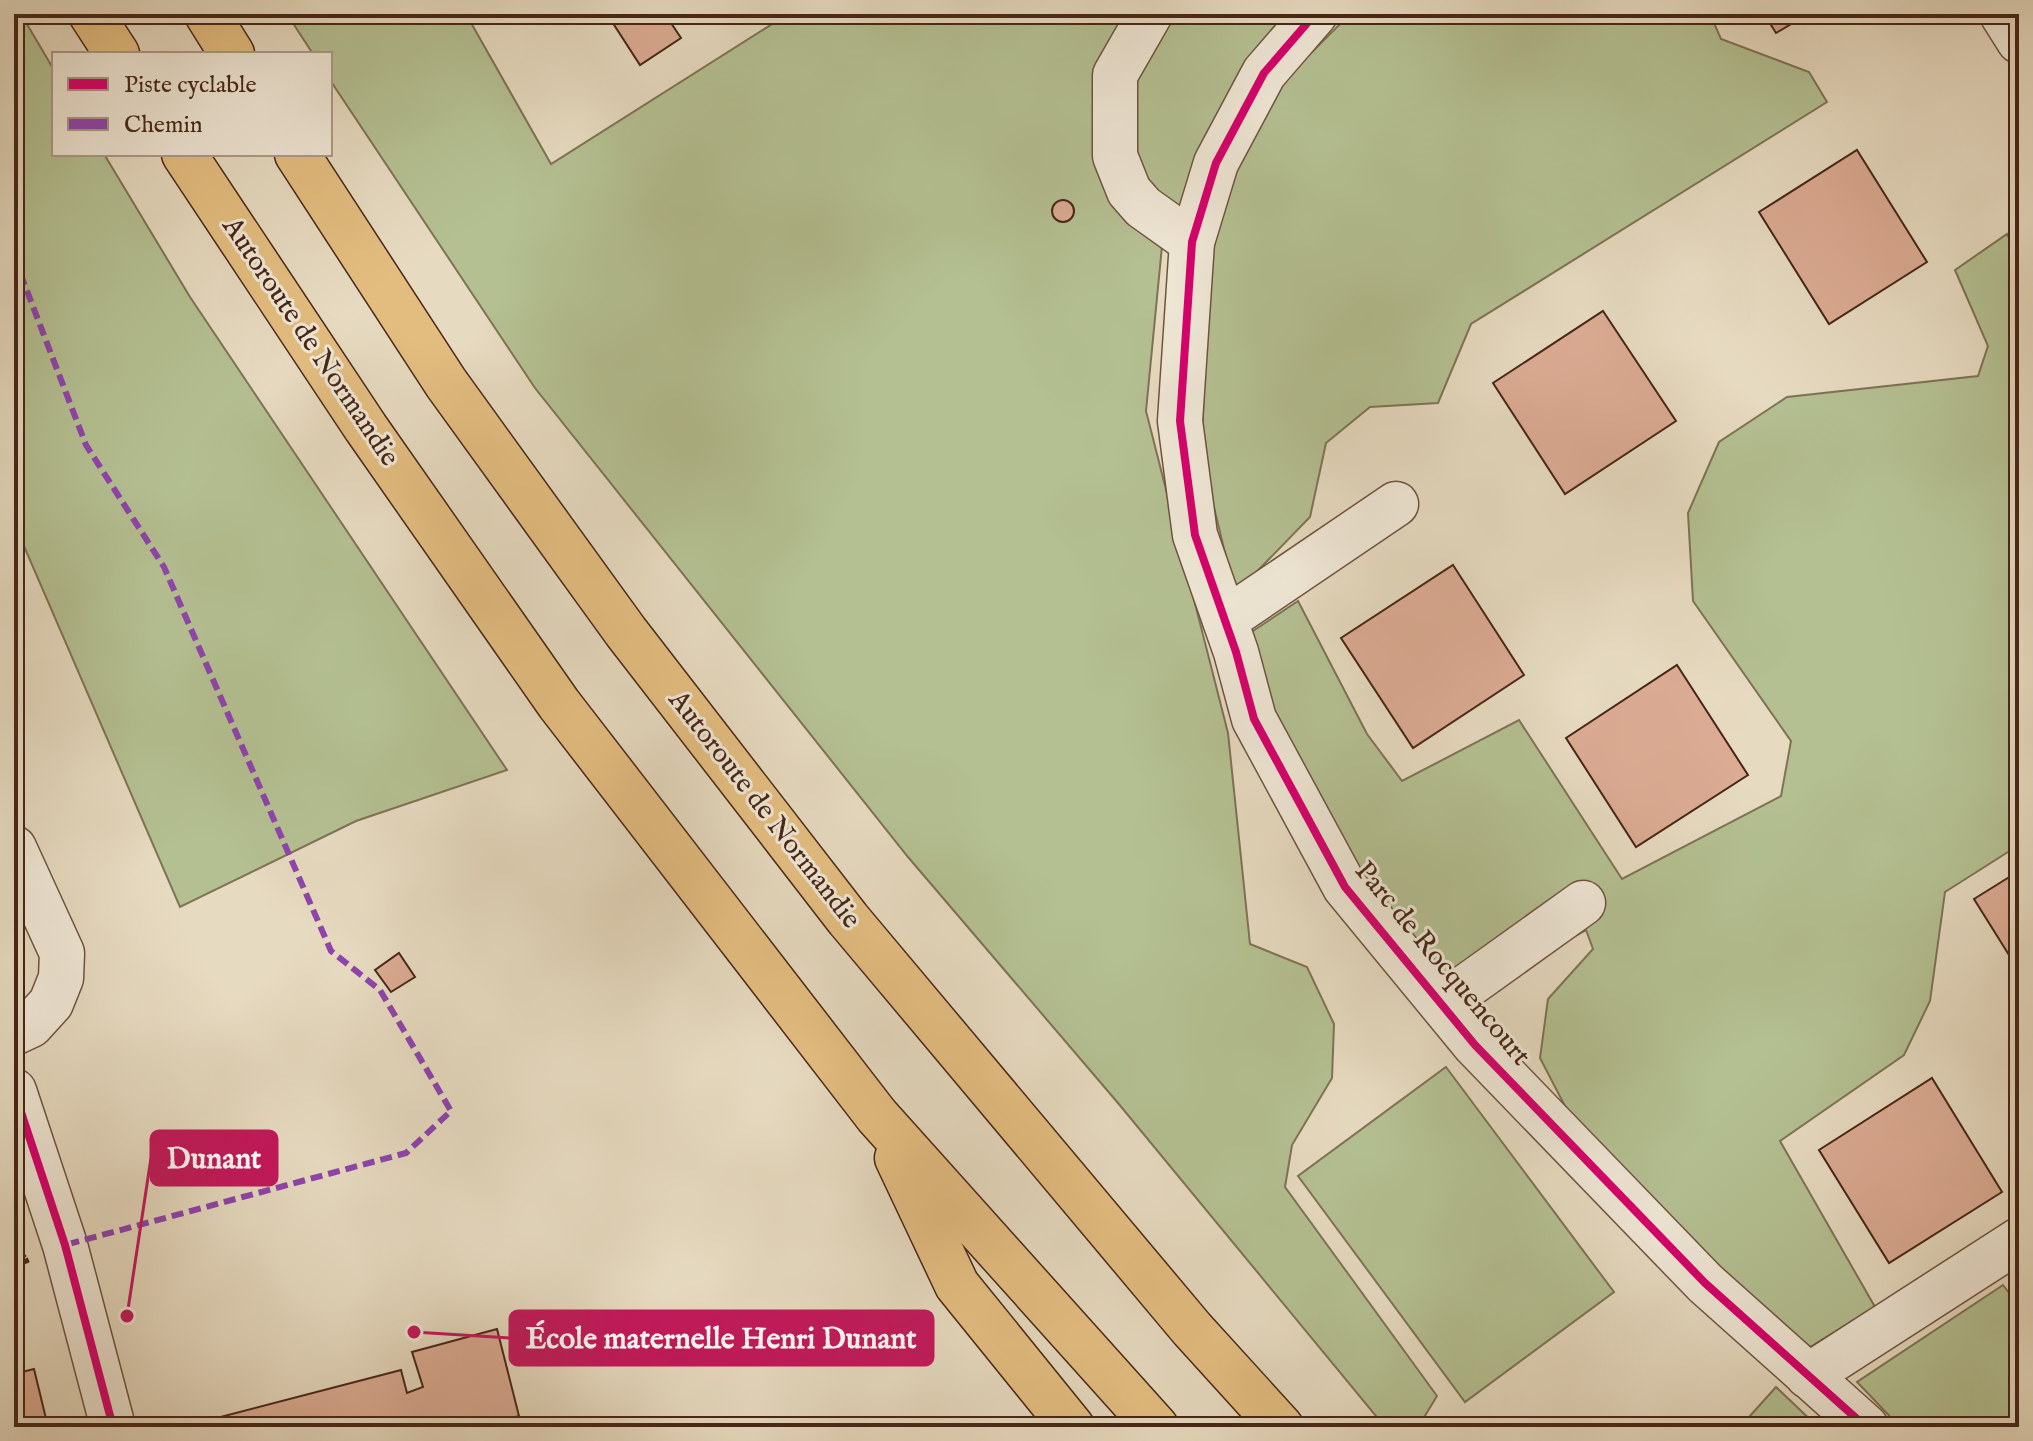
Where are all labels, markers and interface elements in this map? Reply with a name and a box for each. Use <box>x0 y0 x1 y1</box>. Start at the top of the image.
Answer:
legend <box>52 52 332 156</box>
text: Piste cyclable <box>124 70 256 101</box>
text: Chemin <box>124 110 203 141</box>
street label: Autoroute de Normandie <box>213 210 406 473</box>
street label: Autoroute de Normandie <box>659 683 868 936</box>
street label: Parc de Rocquencourt <box>1346 855 1538 1074</box>
callout: Dunant <box>151 1131 277 1185</box>
text: Dunant <box>167 1141 262 1179</box>
callout: École maternelle Henri Dunant <box>510 1311 933 1365</box>
text: École maternelle Henri Dunant <box>525 1319 917 1359</box>

